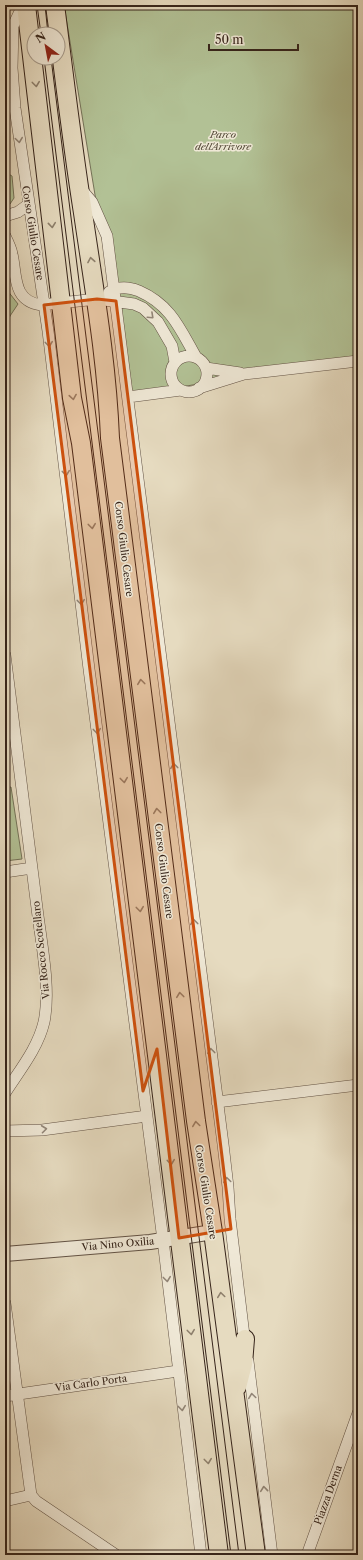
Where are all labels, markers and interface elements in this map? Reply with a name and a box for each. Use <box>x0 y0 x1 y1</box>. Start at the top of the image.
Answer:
north arrow <box>26 26 66 66</box>
scale bar <box>209 26 298 52</box>
text: N <box>33 29 49 46</box>
text: 50 m <box>215 32 244 47</box>
one-way arrow <box>31 81 40 87</box>
park label: Parco dell'Arrivore <box>195 128 252 153</box>
one-way arrow <box>14 136 23 143</box>
street label: Corso Giulio Cesare <box>19 185 47 282</box>
one-way arrow <box>48 222 57 228</box>
one-way arrow <box>87 257 96 264</box>
one-way arrow <box>146 311 154 318</box>
one-way arrow <box>45 341 54 347</box>
one-way arrow <box>68 394 77 400</box>
one-way arrow <box>61 470 70 476</box>
street label: Corso Giulio Cesare <box>112 501 136 598</box>
one-way arrow <box>87 523 96 529</box>
one-way arrow <box>77 599 86 605</box>
one-way arrow <box>137 679 146 685</box>
one-way arrow <box>92 728 101 734</box>
one-way arrow <box>170 762 179 769</box>
one-way arrow <box>119 777 128 783</box>
one-way arrow <box>153 808 162 814</box>
street label: Corso Giulio Cesare <box>152 823 176 920</box>
street label: Via Rocco Scotellaro <box>29 900 53 1001</box>
one-way arrow <box>135 906 144 912</box>
one-way arrow <box>190 919 199 925</box>
one-way arrow <box>176 992 185 998</box>
one-way arrow <box>207 1048 216 1054</box>
one-way arrow <box>192 1121 201 1127</box>
one-way arrow <box>41 1125 47 1134</box>
street label: Corso Giulio Cesare <box>192 1144 220 1241</box>
one-way arrow <box>166 1159 175 1165</box>
one-way arrow <box>223 1177 232 1183</box>
street label: Via Nino Oxilia <box>80 1234 156 1254</box>
one-way arrow <box>162 1276 171 1282</box>
one-way arrow <box>217 1292 226 1298</box>
one-way arrow <box>186 1329 195 1335</box>
street label: Via Carlo Porta <box>53 1371 129 1395</box>
one-way arrow <box>248 1393 257 1399</box>
one-way arrow <box>178 1405 187 1411</box>
one-way arrow <box>203 1458 212 1464</box>
street label: Piazza Derna <box>311 1463 345 1527</box>
one-way arrow <box>259 1486 268 1492</box>

